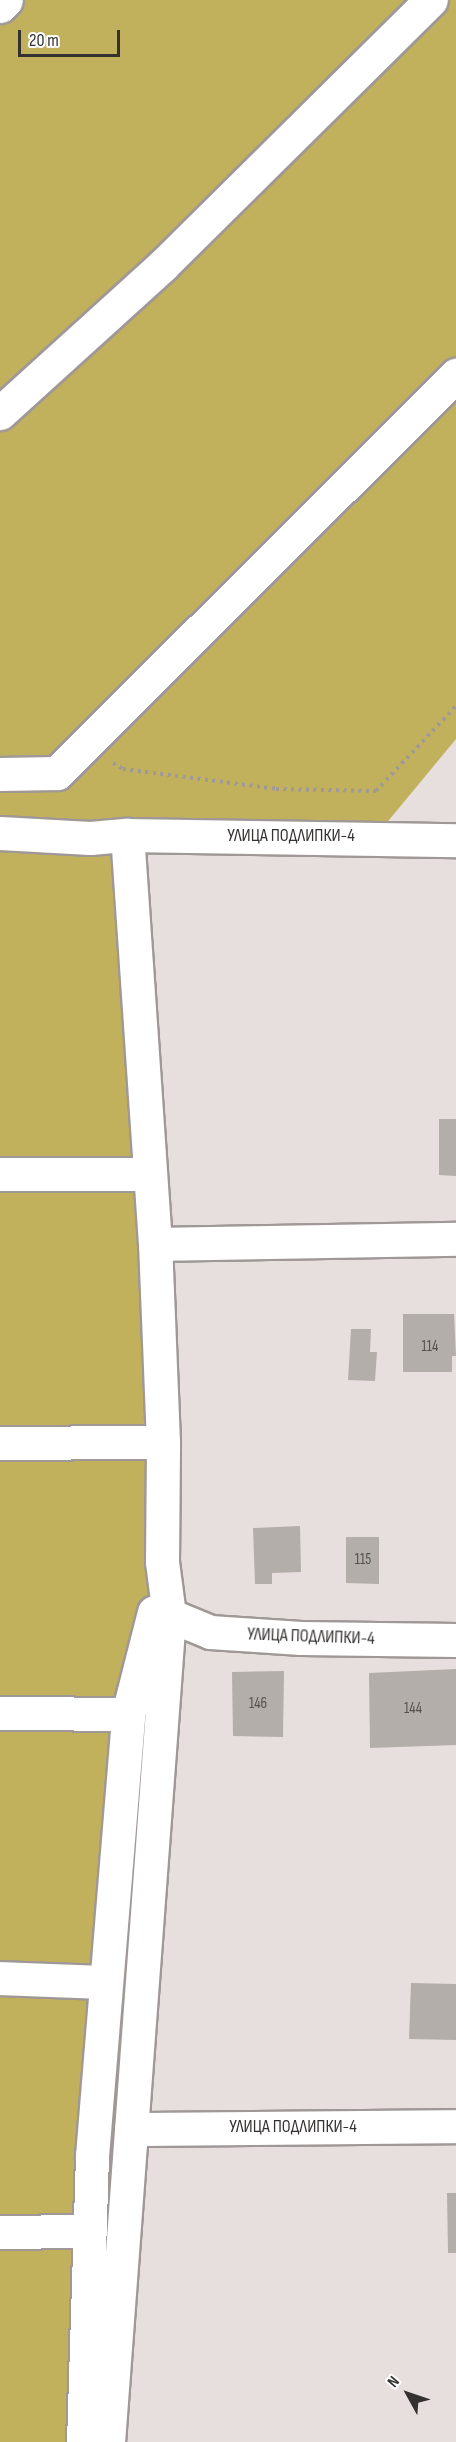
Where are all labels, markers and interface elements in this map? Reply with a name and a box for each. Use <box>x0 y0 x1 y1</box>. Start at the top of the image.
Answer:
scale bar <box>21 18 123 56</box>
text: 20 m <box>29 30 59 51</box>
street label: УЛИЦА ПОДЛИПКИ-4 <box>227 825 355 847</box>
house number: 114 <box>422 1338 438 1356</box>
house number: 115 <box>355 1551 371 1569</box>
street label: УЛИЦА ПОДЛИПКИ-4 <box>247 1624 375 1650</box>
house number: 146 <box>249 1695 267 1713</box>
house number: 144 <box>404 1700 422 1718</box>
street label: УЛИЦА ПОДЛИПКИ-4 <box>229 2116 357 2138</box>
north arrow <box>378 2364 438 2424</box>
text: N <box>384 2373 404 2391</box>

